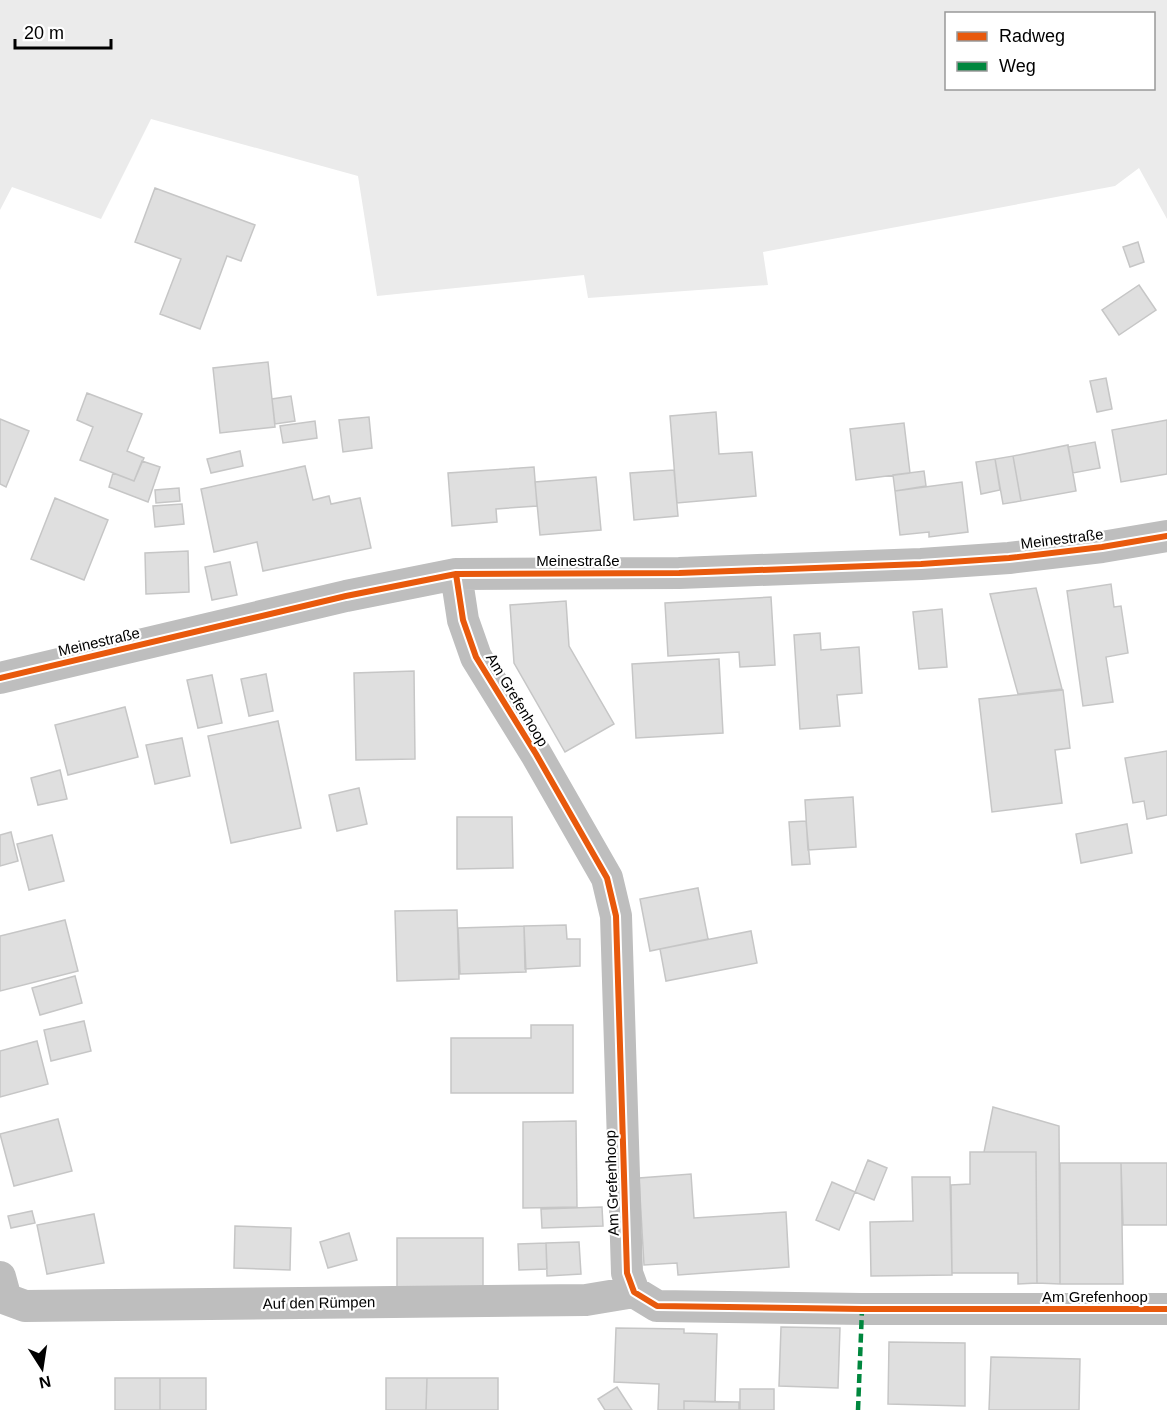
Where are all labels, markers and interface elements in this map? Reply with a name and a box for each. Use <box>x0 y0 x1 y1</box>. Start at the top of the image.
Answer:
scale bar <box>15 12 111 50</box>
legend <box>945 12 1155 90</box>
text: 20 m <box>24 23 64 43</box>
text: Radweg <box>999 26 1065 46</box>
text: Weg <box>999 56 1036 76</box>
street label: Meinestraße <box>1020 525 1104 552</box>
street label: Meinestraße <box>536 552 620 569</box>
street label: Meinestraße <box>56 624 141 659</box>
street label: Am Grefenhoop <box>483 650 552 750</box>
street label: Am Grefenhoop <box>601 1130 622 1236</box>
street label: Am Grefenhoop <box>1042 1288 1148 1305</box>
street label: Auf den Rümpen <box>263 1293 375 1312</box>
north arrow <box>12 1338 72 1398</box>
text: N <box>38 1373 52 1392</box>

